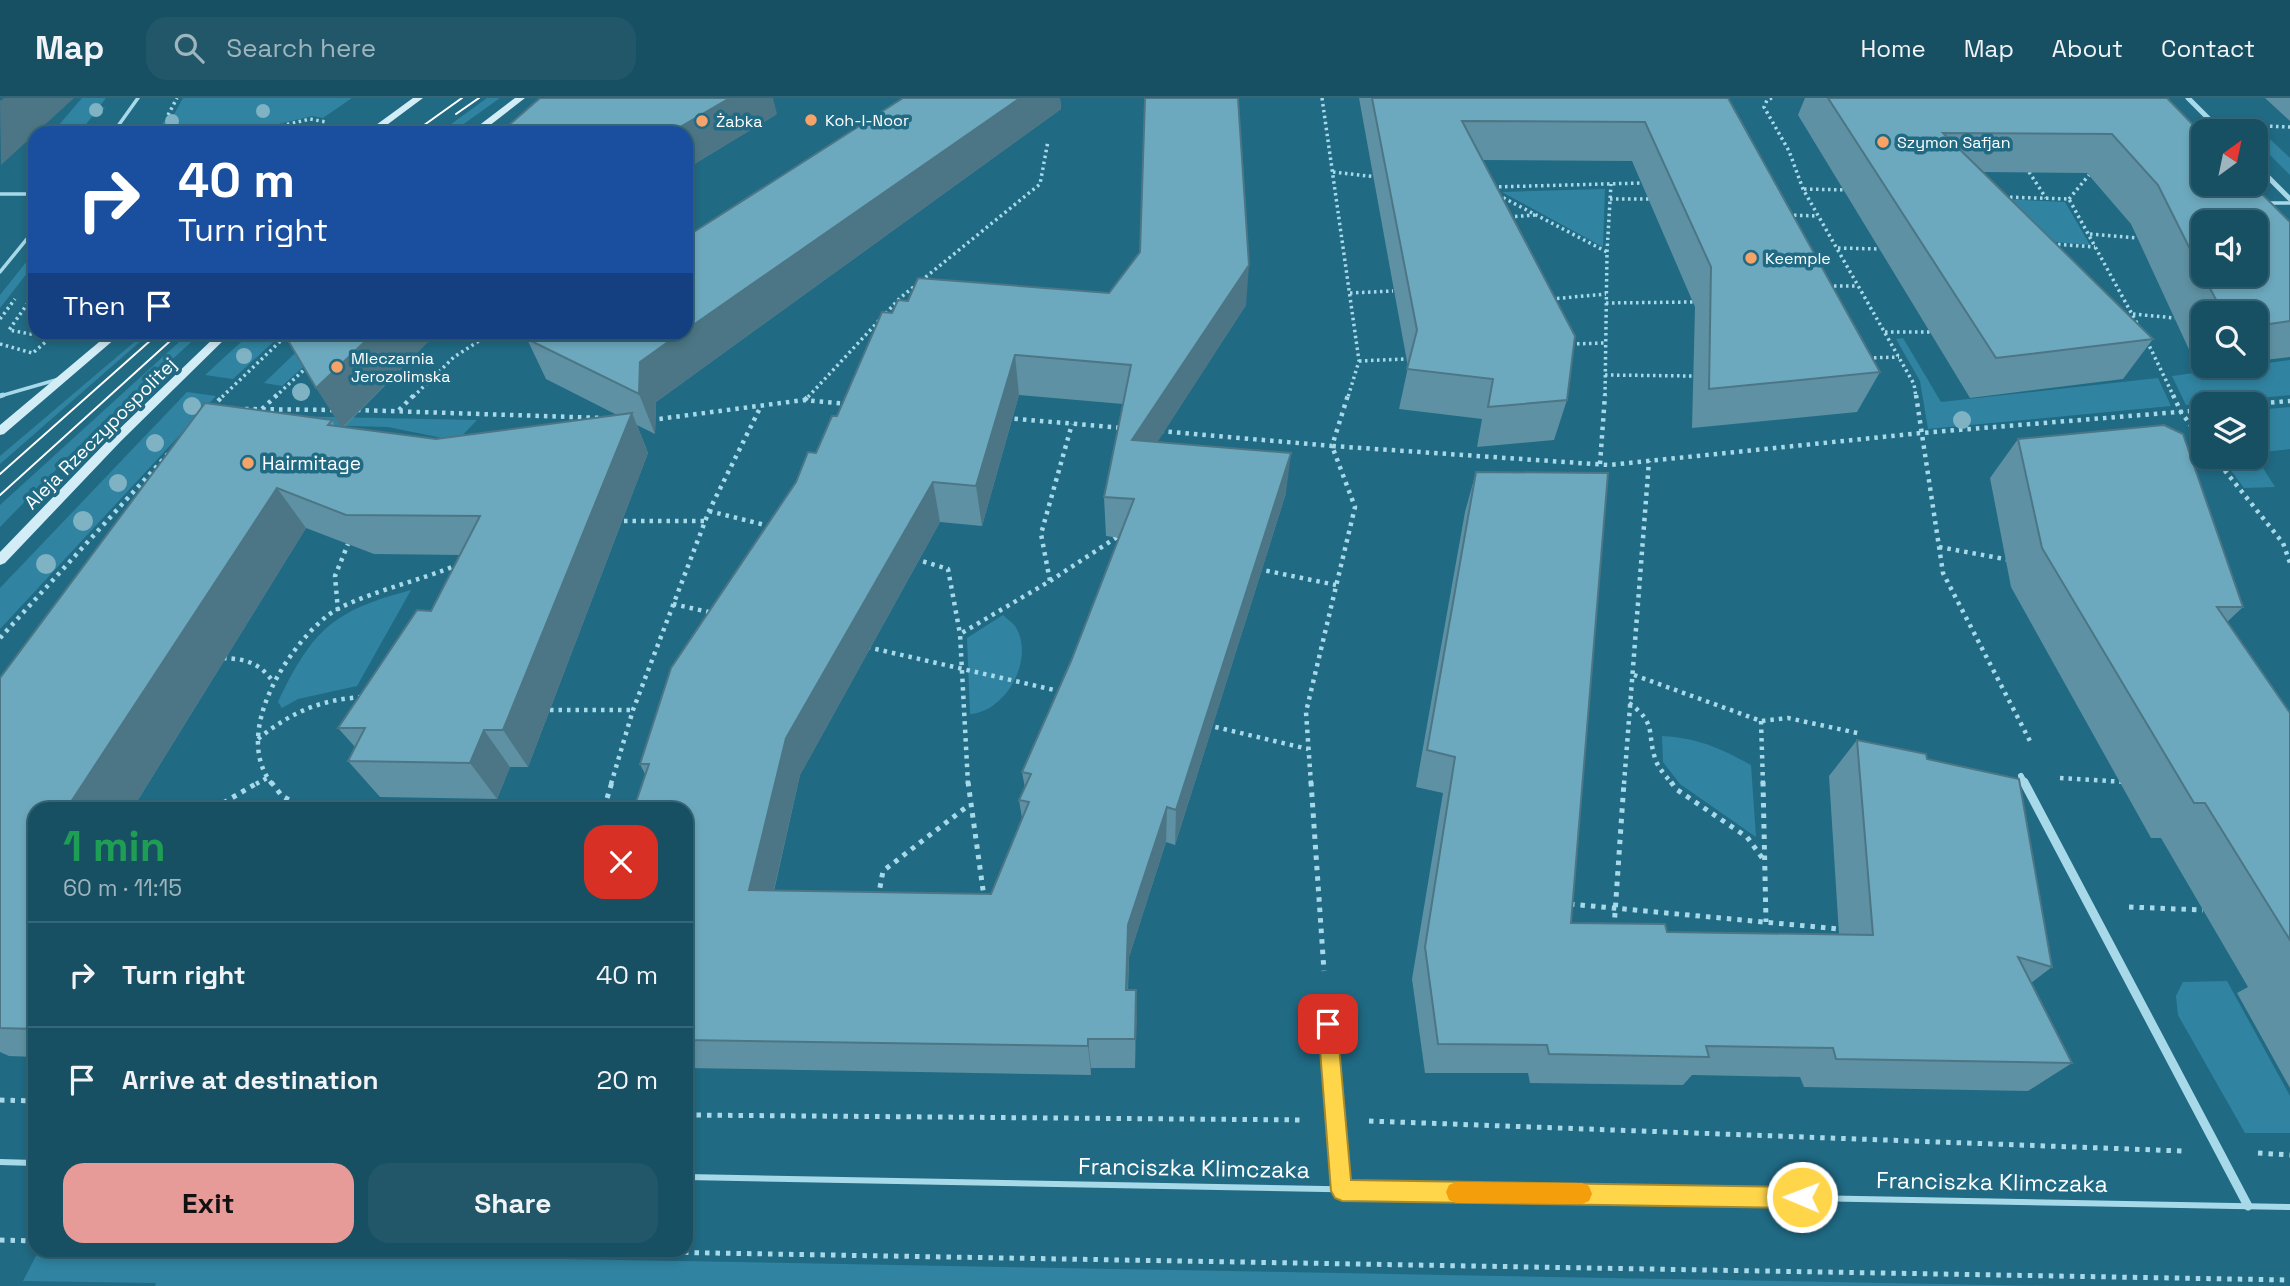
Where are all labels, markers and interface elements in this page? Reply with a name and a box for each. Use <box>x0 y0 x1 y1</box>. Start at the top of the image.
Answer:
search box <box>146 17 636 80</box>
text: Map <box>35 27 104 69</box>
icon: search <box>170 29 208 67</box>
text: Search here <box>226 31 376 65</box>
text: Home <box>1860 33 1926 64</box>
text: Map <box>1964 33 2014 64</box>
text: About <box>2052 33 2123 64</box>
text: Contact <box>2161 33 2255 64</box>
place label: Koh-I-Noor <box>825 110 909 131</box>
place label: Żabka <box>716 111 762 132</box>
marker: Koh-I-Noor <box>803 112 819 128</box>
marker: Żabka <box>694 113 710 129</box>
north arrow <box>2191 119 2268 196</box>
map controls <box>2191 119 2268 469</box>
place label: Szymon Safjan <box>1897 132 2011 153</box>
marker: Szymon Safjan <box>1875 134 1891 150</box>
text: 40 m <box>178 149 295 211</box>
icon: right <box>63 154 154 245</box>
text: Turn right <box>178 210 328 250</box>
button: sound <box>2191 210 2268 287</box>
place label: Keemple <box>1765 248 1831 269</box>
marker: Keemple <box>1743 250 1759 266</box>
icon: arrive <box>140 287 178 325</box>
text: Then <box>63 289 126 323</box>
button: search <box>2191 301 2268 378</box>
place label: Mleczarnia Jerozolimska <box>351 348 450 387</box>
street label: Aleja Rzeczypospolitej <box>19 352 182 515</box>
marker: Mleczarnia Jerozolimska <box>329 359 345 375</box>
button: layers <box>2191 392 2268 469</box>
place label: Hairmitage <box>262 451 361 476</box>
marker: Hairmitage <box>240 455 256 471</box>
text: 1 min <box>63 820 166 873</box>
button: close <box>584 825 658 899</box>
text: 60 m · 11:15 <box>63 873 182 903</box>
icon: right <box>63 956 101 994</box>
text: Turn right <box>122 958 246 992</box>
text: 40 m <box>596 958 658 992</box>
pin <box>1298 994 1358 1054</box>
icon: arrive <box>1309 1005 1347 1043</box>
icon: arrive <box>63 1061 101 1099</box>
text: Arrive at destination <box>122 1063 379 1097</box>
text: 20 m <box>597 1063 658 1097</box>
street label: Franciszka Klimczaka <box>1078 1151 1310 1185</box>
position arrow <box>1765 1160 1839 1234</box>
button: Exit <box>63 1163 354 1243</box>
button: Share <box>368 1163 658 1243</box>
street label: Franciszka Klimczaka <box>1876 1165 2108 1199</box>

